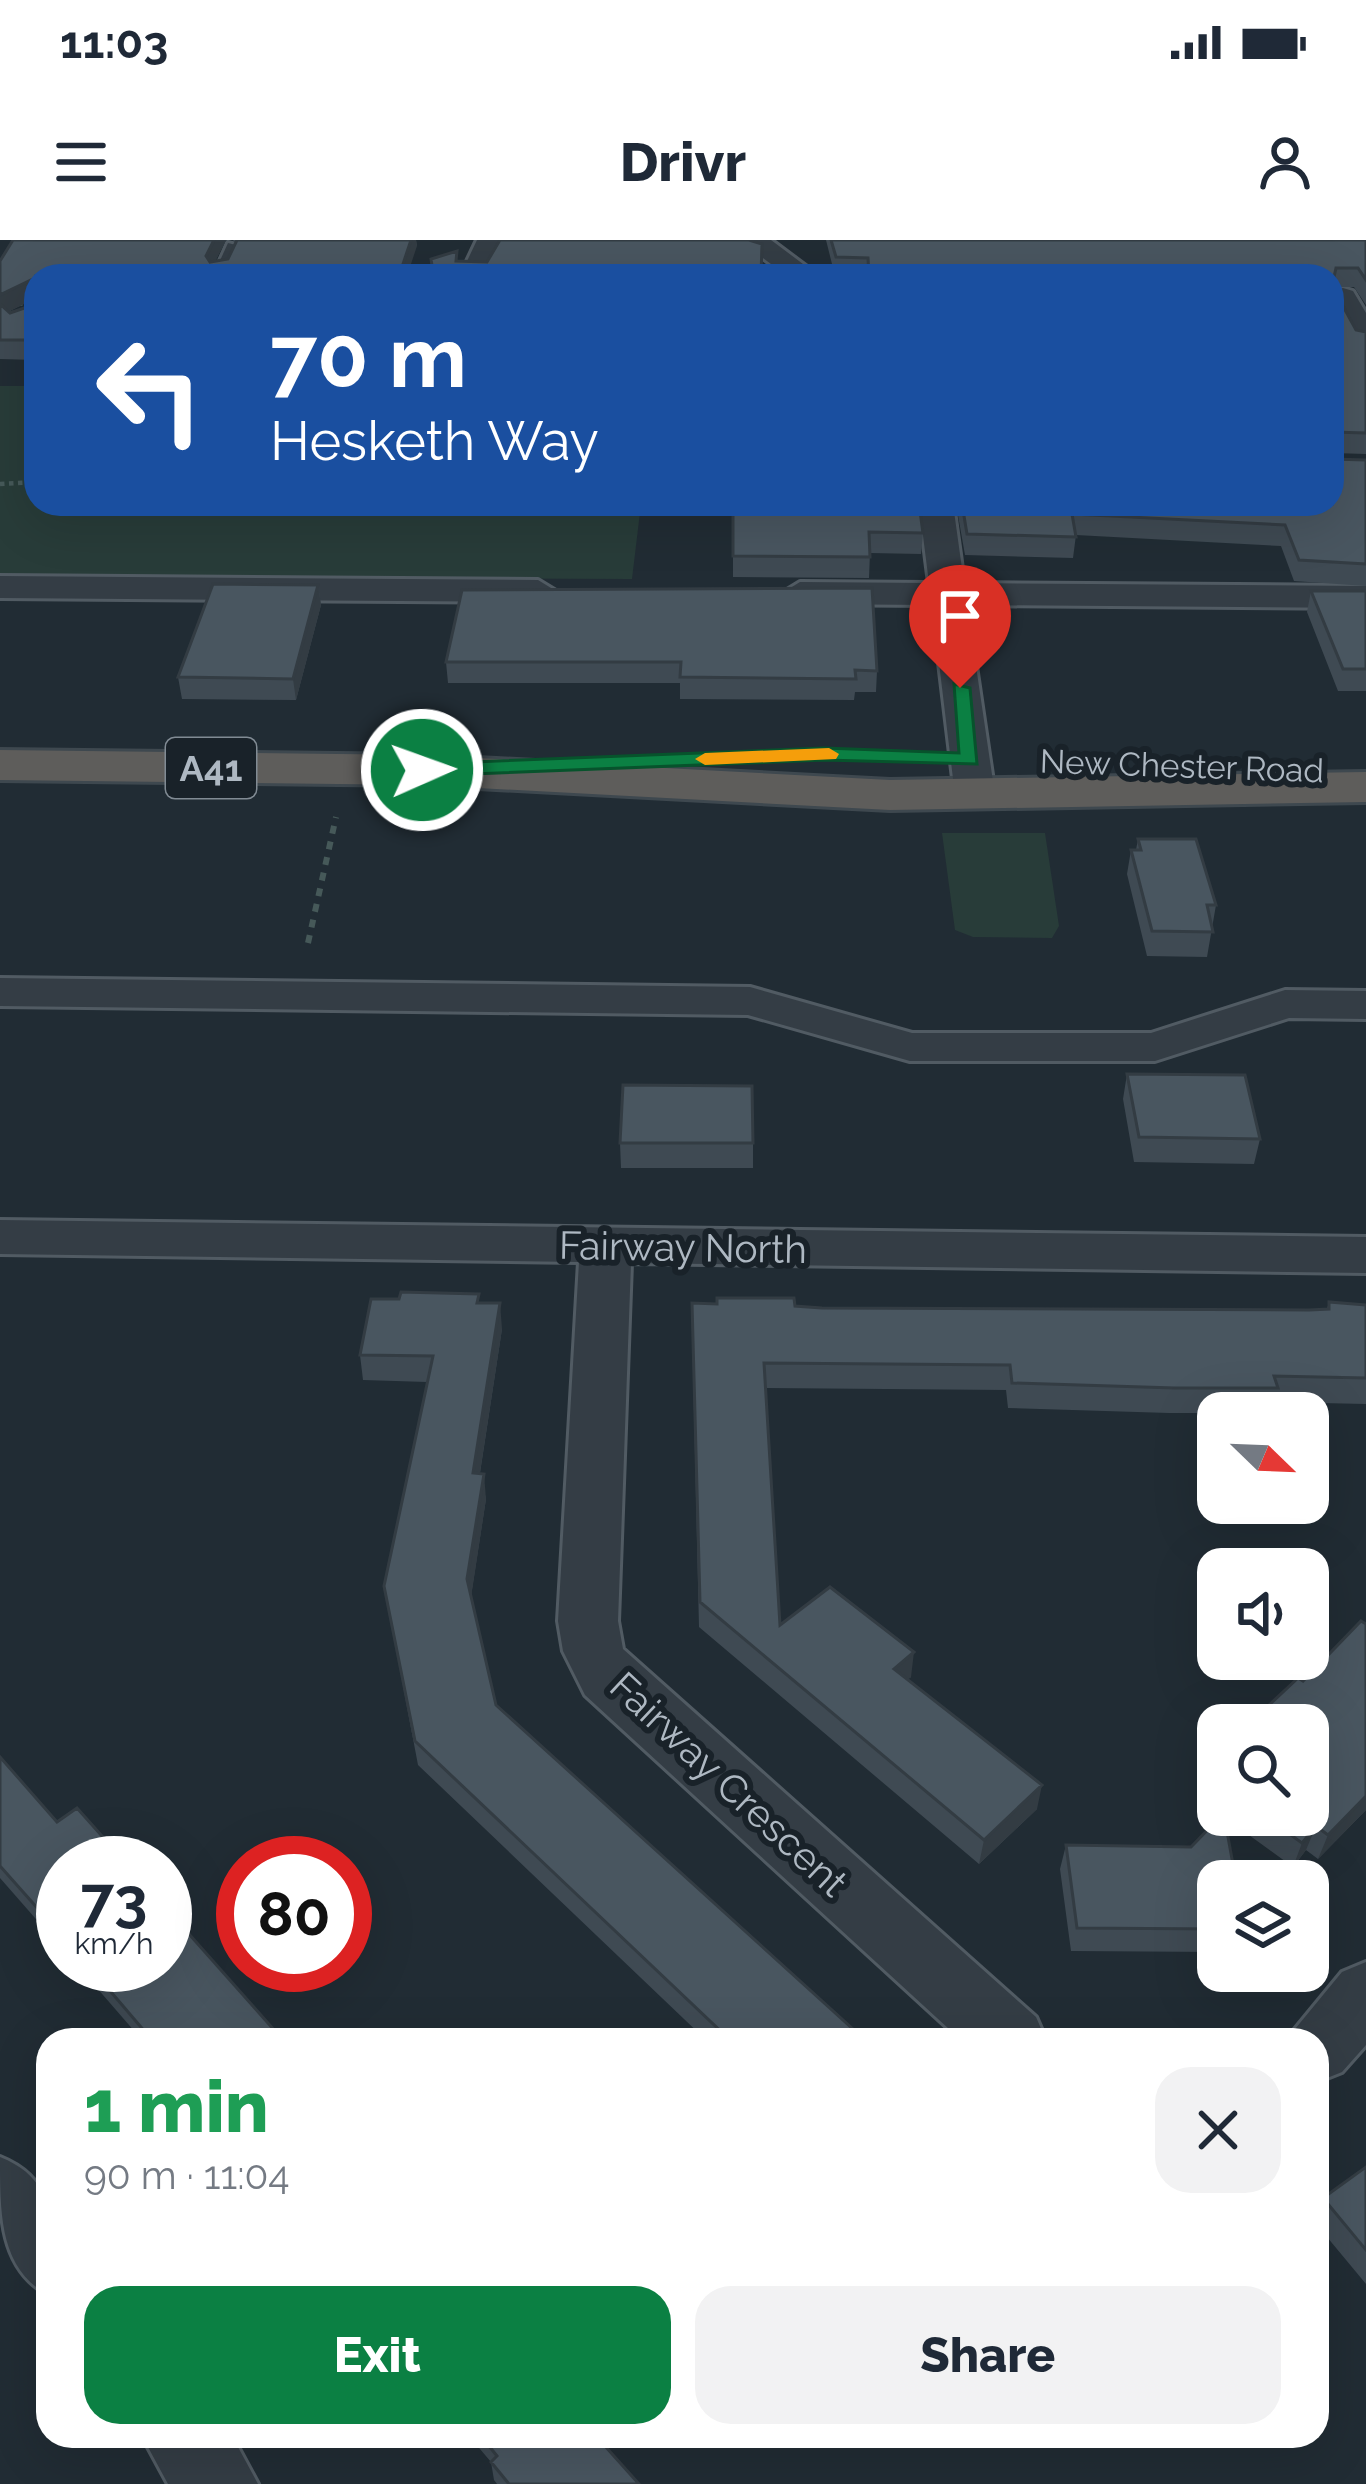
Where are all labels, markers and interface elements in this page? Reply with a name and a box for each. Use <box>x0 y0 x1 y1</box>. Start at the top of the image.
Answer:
text: 11:03 <box>60 16 168 69</box>
icon: menu <box>48 129 114 195</box>
icon: person <box>1252 129 1318 195</box>
text: Drivr <box>620 130 746 194</box>
text: 70 m <box>270 308 467 407</box>
icon: left <box>72 312 228 468</box>
text: Hesketh Way <box>270 409 599 473</box>
pin <box>909 565 1011 688</box>
icon: arrive <box>927 583 993 649</box>
position arrow <box>359 707 485 833</box>
road number: A41 <box>166 738 256 798</box>
street label: New Chester Road <box>1039 742 1325 790</box>
street label: Fairway North <box>559 1222 807 1272</box>
north arrow <box>1197 1392 1329 1524</box>
map controls <box>1197 1392 1329 1992</box>
button: sound <box>1197 1548 1329 1680</box>
street label: Fairway Crescent <box>601 1662 857 1906</box>
button: search <box>1197 1704 1329 1836</box>
speed limit sign: 80 <box>216 1836 372 1992</box>
button: layers <box>1197 1860 1329 1992</box>
text: 73 <box>80 1864 148 1934</box>
text: km/h <box>74 1926 154 1961</box>
text: 1 min <box>84 2064 269 2149</box>
button: close <box>1155 2067 1281 2193</box>
text: 90 m · 11:04 <box>84 2152 290 2198</box>
button: Exit <box>84 2286 671 2424</box>
button: Share <box>695 2286 1281 2424</box>

